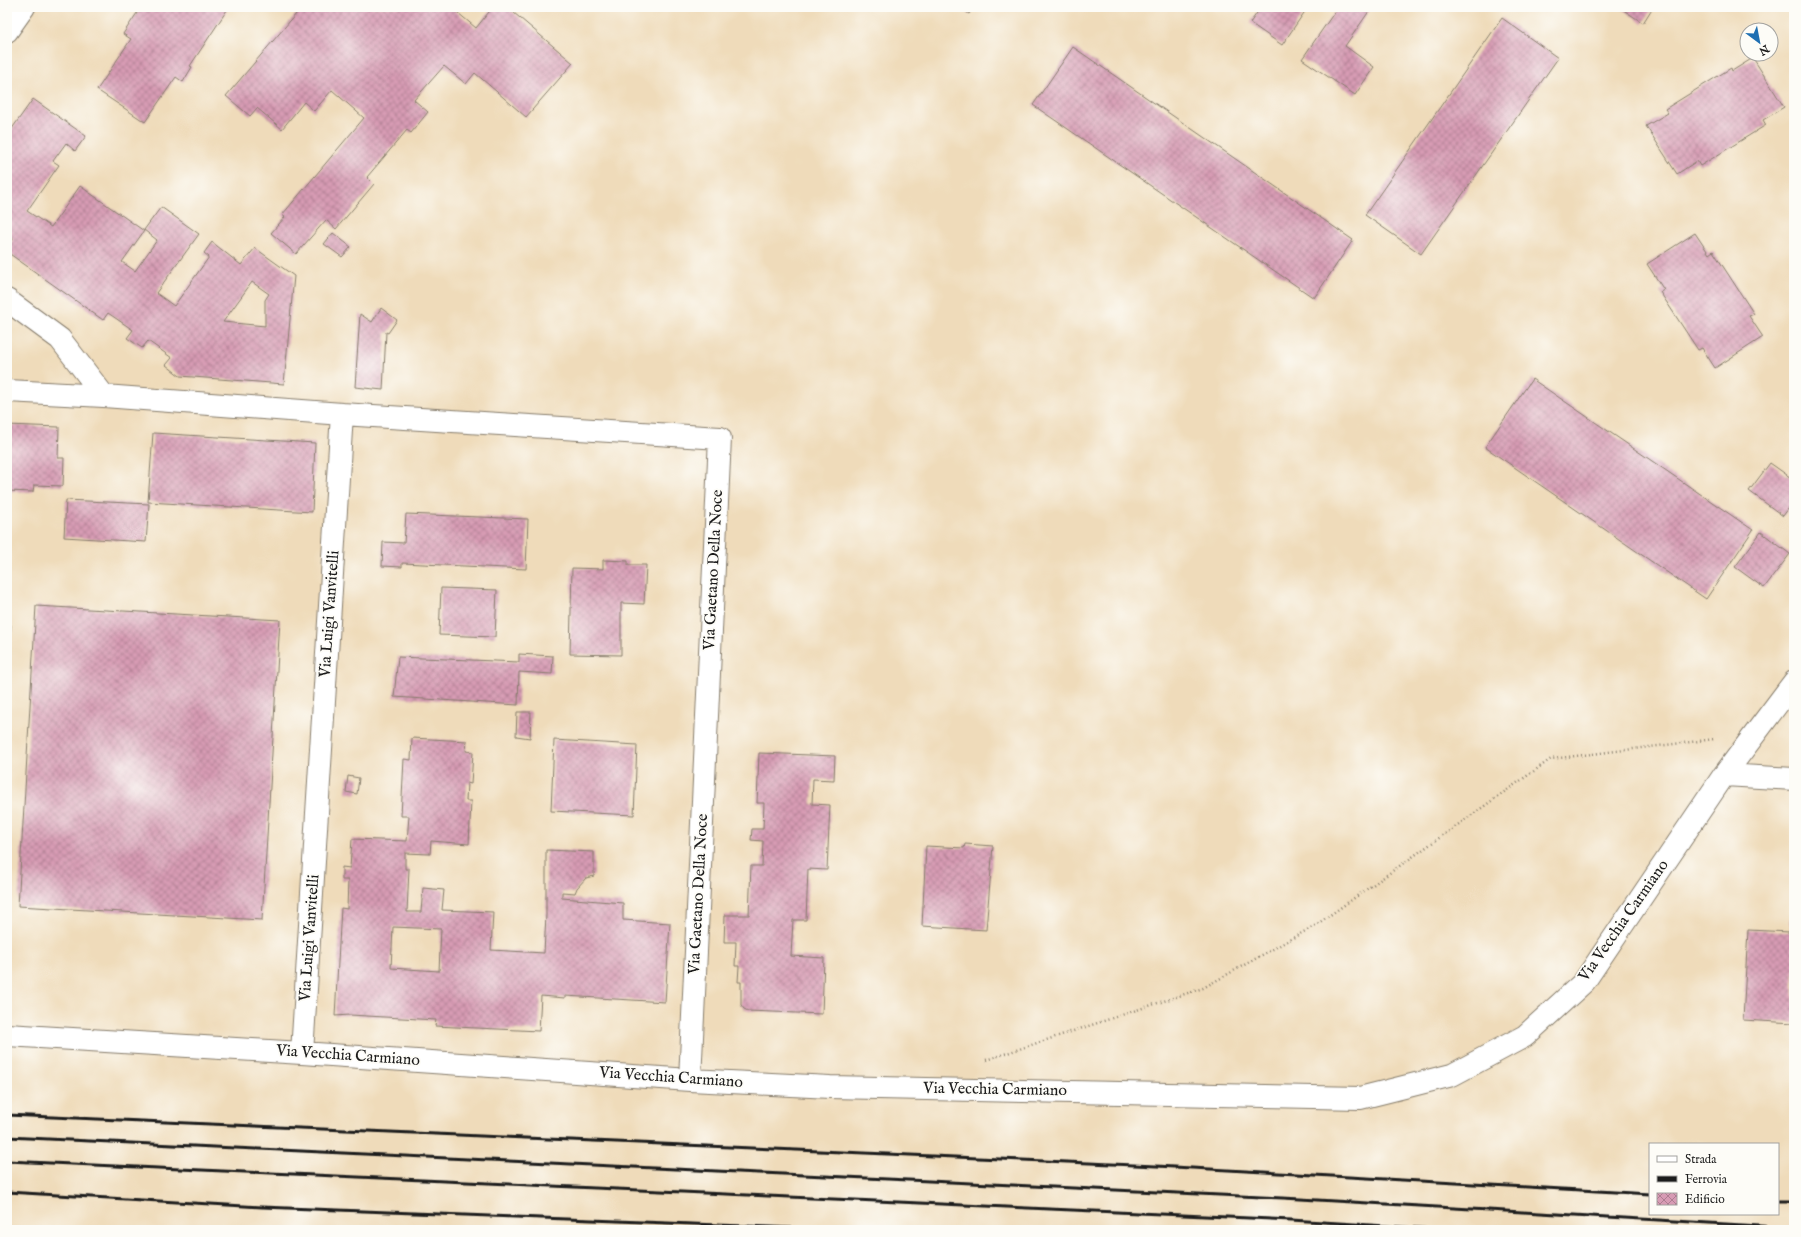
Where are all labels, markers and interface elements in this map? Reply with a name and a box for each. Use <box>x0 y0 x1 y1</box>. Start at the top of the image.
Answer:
north arrow <box>1739 22 1779 62</box>
text: N <box>1756 41 1772 58</box>
street label: Via Gaetano Della Noce <box>700 489 728 652</box>
street label: Via Luigi Vanvitelli <box>316 550 344 679</box>
street label: Via Gaetano Della Noce <box>685 813 713 976</box>
street label: Via Vecchia Carmiano <box>1574 856 1674 987</box>
street label: Via Luigi Vanvitelli <box>296 874 324 1003</box>
street label: Via Vecchia Carmiano <box>274 1041 421 1071</box>
street label: Via Vecchia Carmiano <box>597 1063 744 1093</box>
street label: Via Vecchia Carmiano <box>922 1079 1068 1101</box>
legend <box>1649 1143 1779 1215</box>
text: Strada <box>1685 1152 1717 1167</box>
text: Ferrovia <box>1685 1172 1728 1187</box>
text: Edificio <box>1685 1192 1725 1207</box>

